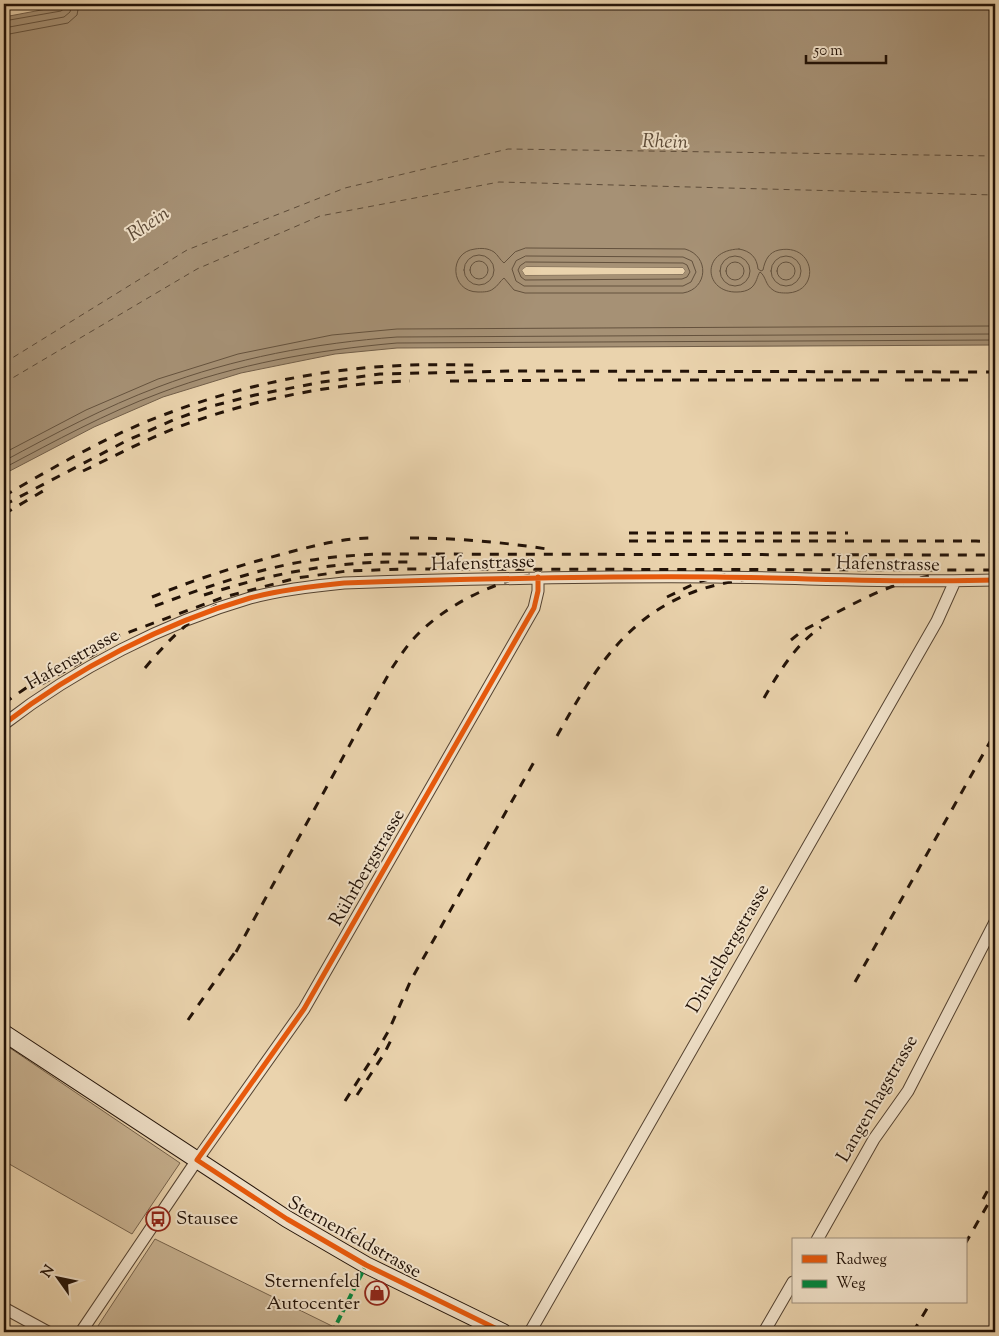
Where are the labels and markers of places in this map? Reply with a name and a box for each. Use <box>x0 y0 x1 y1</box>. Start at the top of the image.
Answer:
bus stop icon: Stausee <box>145 1206 171 1232</box>
place label: Stausee <box>176 1206 239 1233</box>
place label: Sternenfeld Autocenter <box>264 1269 360 1318</box>
shop icon: Sternenfeld Autocenter <box>364 1280 390 1306</box>

